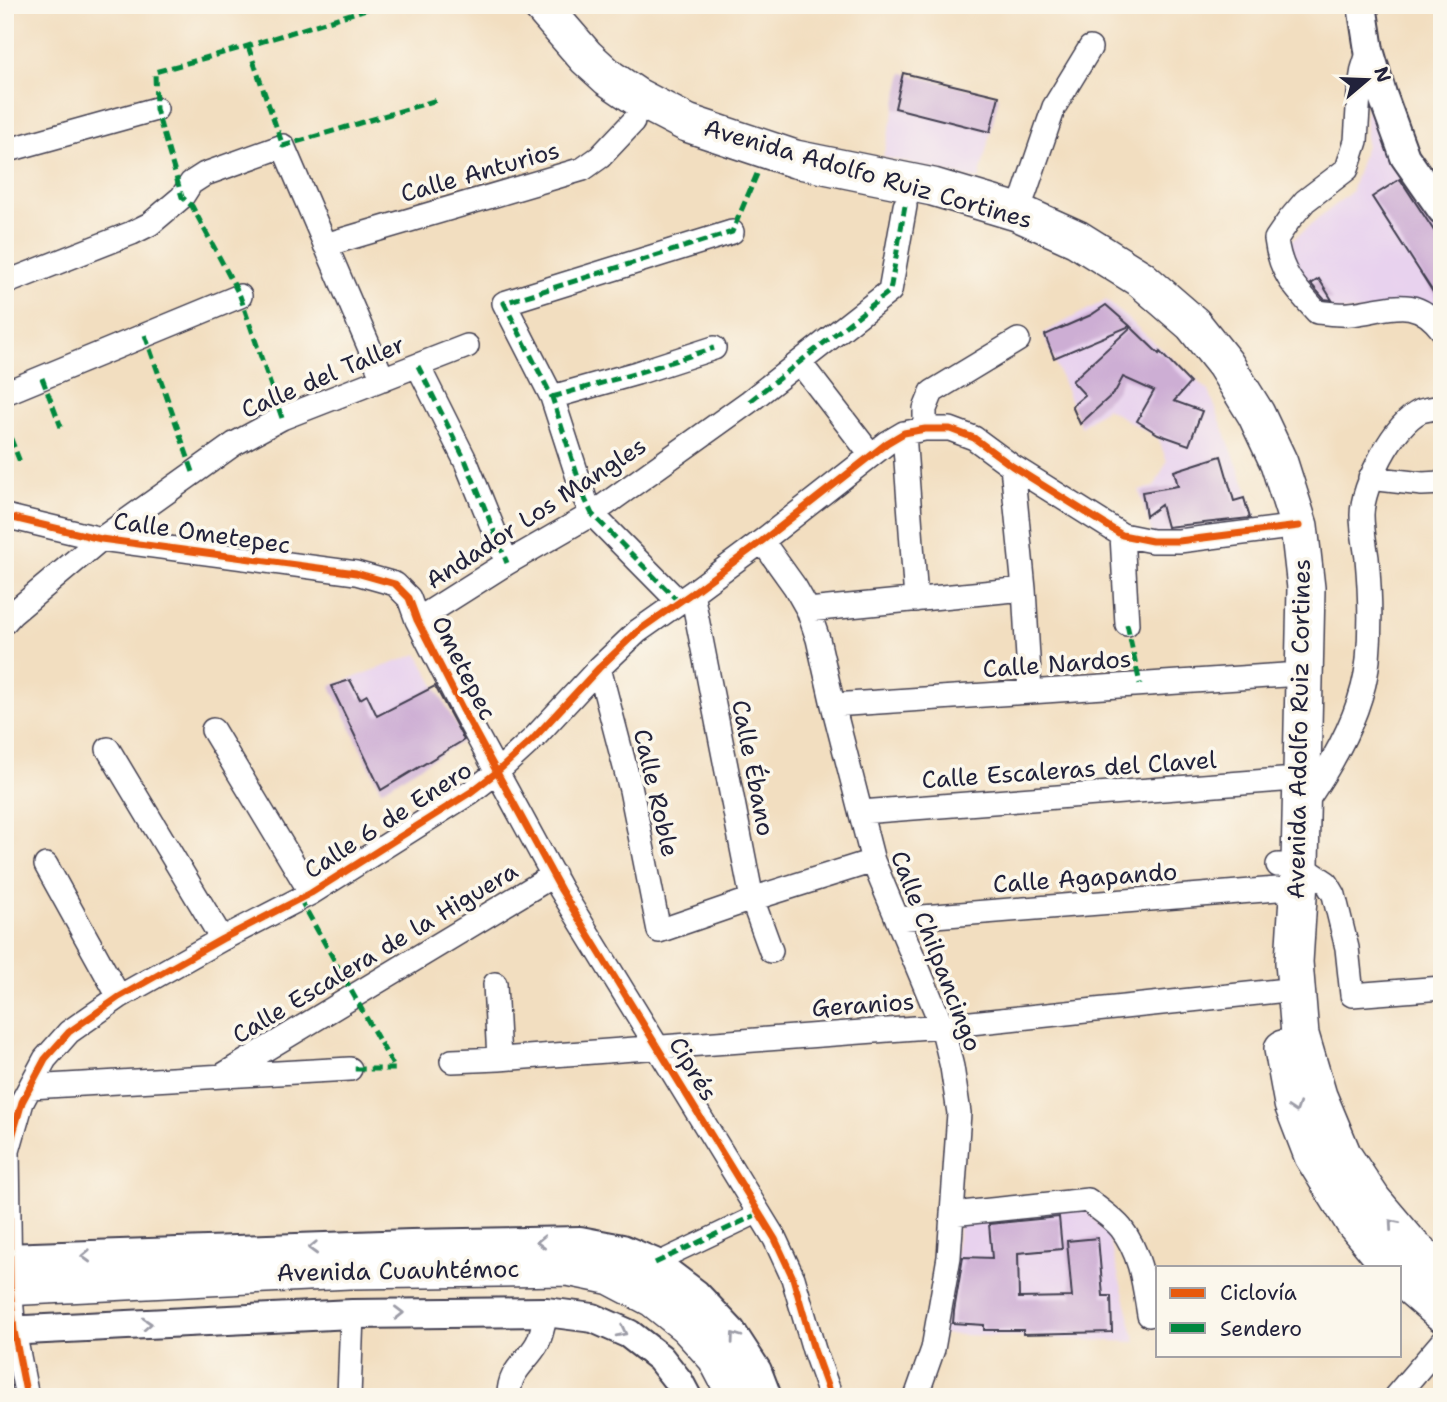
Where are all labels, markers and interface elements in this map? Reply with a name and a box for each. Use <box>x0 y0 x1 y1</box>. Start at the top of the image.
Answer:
north arrow <box>1332 46 1402 116</box>
text: N <box>1368 63 1397 86</box>
street label: Avenida Adolfo Ruiz Cortines <box>700 112 1036 236</box>
street label: Calle Anturios <box>397 134 563 210</box>
street label: Calle del Taller <box>236 328 410 426</box>
street label: Andador Los Mangles <box>420 430 652 596</box>
street label: Calle Ometepec <box>111 505 293 561</box>
street label: Avenida Adolfo Ruiz Cortines <box>1280 559 1318 899</box>
street label: Ometepec <box>424 610 504 726</box>
street label: Calle Nardos <box>981 643 1133 685</box>
street label: Calle Ébano <box>724 697 782 839</box>
street label: Calle Roble <box>626 726 686 860</box>
street label: Calle Escaleras del Clavel <box>921 744 1218 796</box>
street label: Calle 6 de Enero <box>298 754 478 886</box>
street label: Calle Chilpancingo <box>883 846 989 1056</box>
street label: Calle Escalera de la Higuera <box>226 855 524 1051</box>
street label: Calle Agapando <box>992 856 1178 900</box>
street label: Geranios <box>811 985 915 1025</box>
street label: Ciprés <box>661 1031 725 1107</box>
one-way arrow <box>1287 1101 1301 1113</box>
one-way arrow <box>1389 1220 1401 1233</box>
one-way arrow <box>535 1234 545 1250</box>
one-way arrow <box>307 1240 318 1255</box>
one-way arrow <box>80 1248 91 1263</box>
street label: Avenida Cuauhtémoc <box>276 1253 520 1289</box>
legend <box>1156 1266 1402 1356</box>
text: Ciclovía <box>1220 1279 1297 1307</box>
one-way arrow <box>394 1305 404 1321</box>
text: Sendero <box>1220 1315 1302 1343</box>
one-way arrow <box>142 1317 153 1332</box>
one-way arrow <box>615 1324 628 1337</box>
one-way arrow <box>731 1332 743 1345</box>

